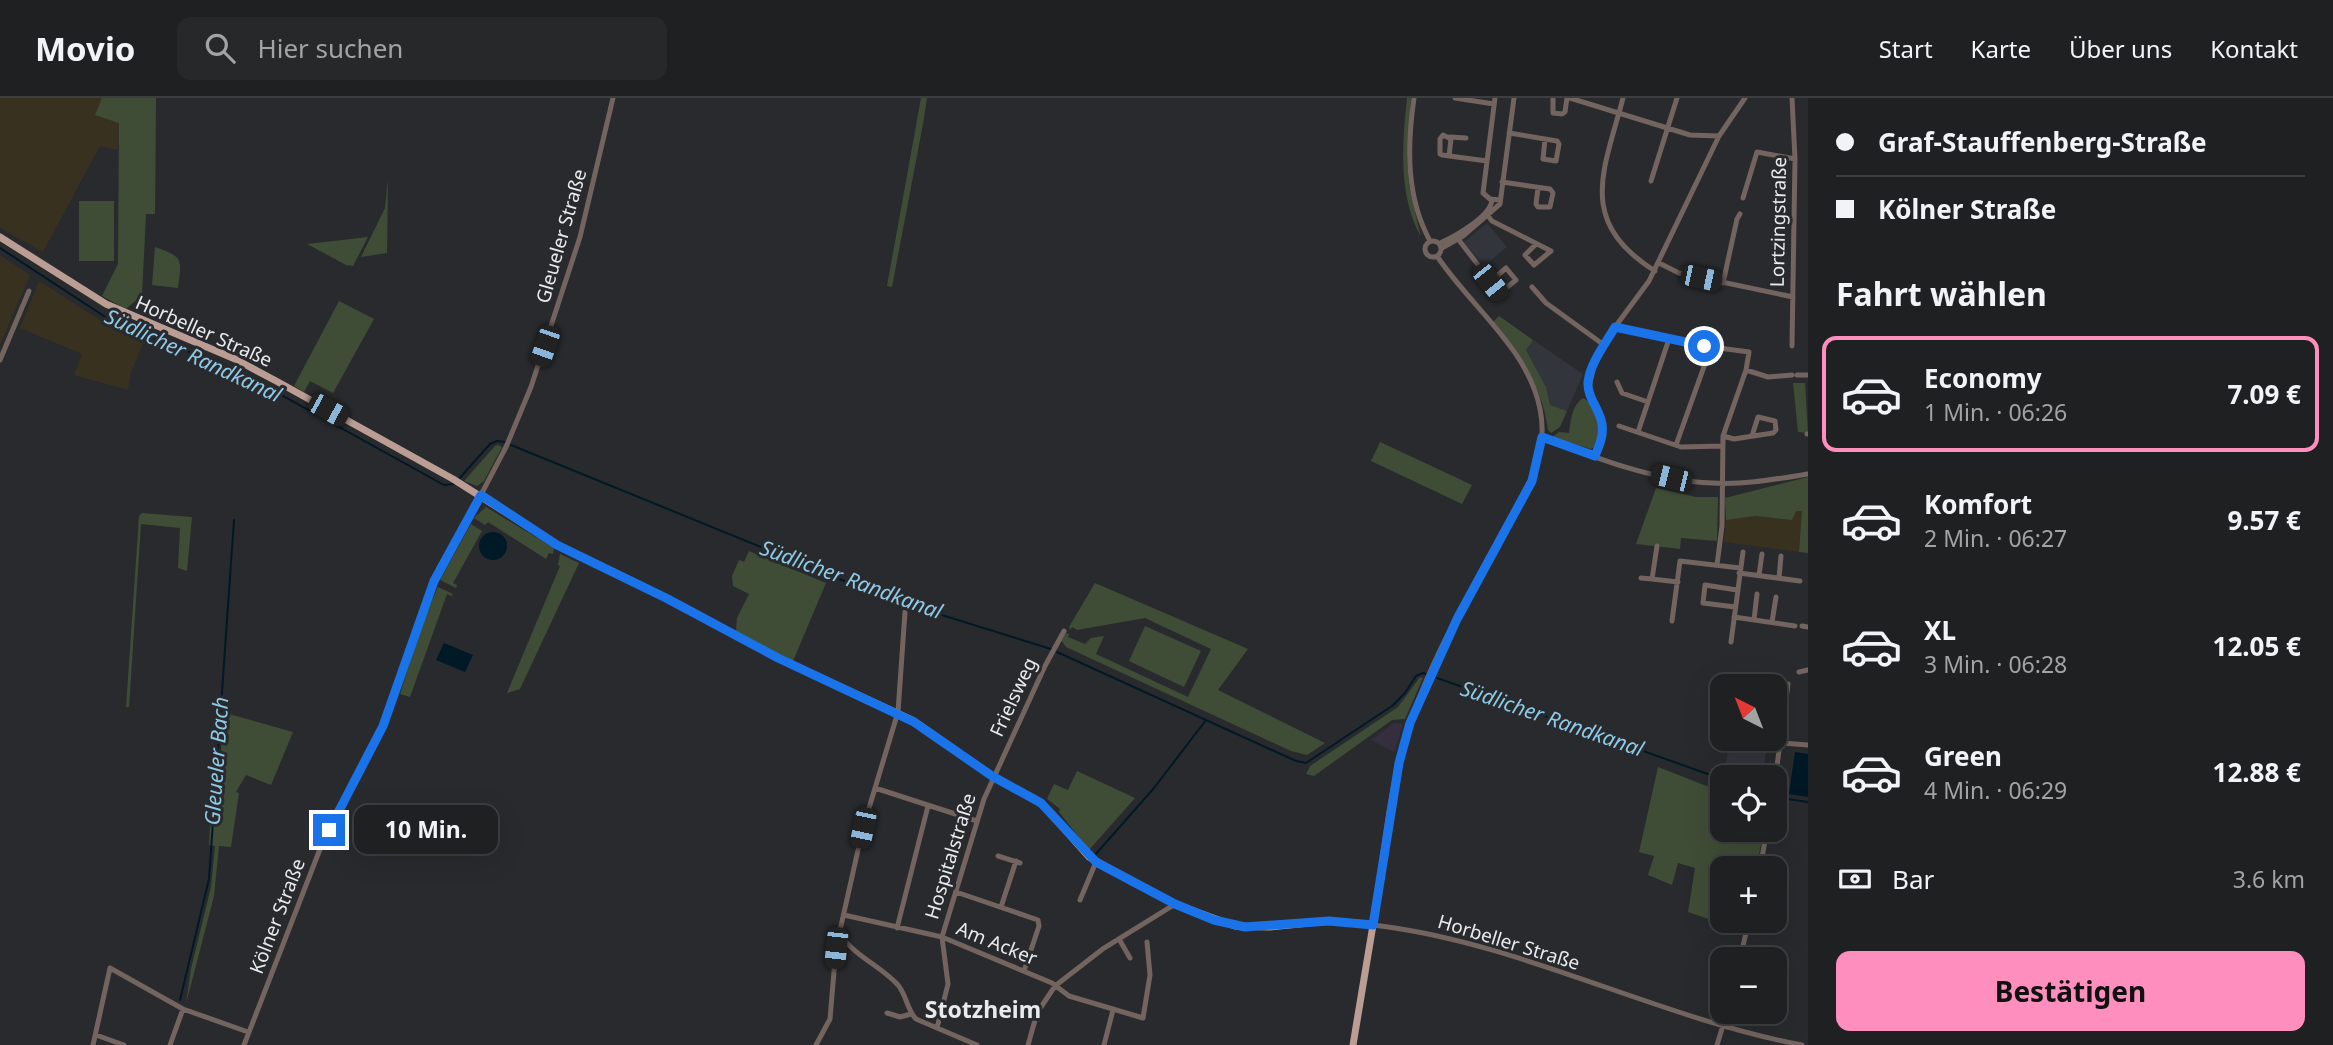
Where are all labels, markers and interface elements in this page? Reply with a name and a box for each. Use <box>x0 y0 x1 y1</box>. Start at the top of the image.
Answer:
search box <box>177 17 667 80</box>
text: Movio <box>35 26 135 71</box>
icon: search <box>201 29 239 67</box>
text: Hier suchen <box>257 30 403 66</box>
text: Start <box>1879 32 1933 65</box>
text: Karte <box>1971 32 2031 65</box>
text: Über uns <box>2069 32 2172 65</box>
text: Kontakt <box>2210 32 2298 65</box>
text: Graf-Stauffenberg-Straße <box>1878 124 2207 160</box>
street label: Lortzingstraße <box>1764 157 1792 287</box>
street label: Gleueler Straße <box>529 166 593 306</box>
text: Kölner Straße <box>1878 191 2056 227</box>
car <box>1469 259 1512 305</box>
car <box>1679 263 1724 293</box>
text: Fahrt wählen <box>1836 272 2047 315</box>
street label: Horbeller Straße <box>131 289 277 373</box>
water label: Südlicher Randkanal <box>101 302 287 409</box>
car <box>529 323 562 369</box>
route start <box>1688 330 1720 362</box>
text: Economy <box>1924 360 2042 396</box>
icon: car <box>1840 363 1903 426</box>
text: 7.09 € <box>2227 376 2301 412</box>
car <box>305 391 352 429</box>
text: 1 Min. · 06:26 <box>1924 396 2067 428</box>
car <box>1649 463 1694 493</box>
text: Komfort <box>1924 486 2032 522</box>
icon: car <box>1840 489 1903 552</box>
text: 9.57 € <box>2227 502 2301 538</box>
text: 2 Min. · 06:27 <box>1924 522 2067 554</box>
water label: Südlicher Randkanal <box>756 533 947 625</box>
text: XL <box>1924 612 1956 648</box>
icon: car <box>1840 615 1903 678</box>
text: 12.05 € <box>2213 628 2301 664</box>
text: 3 Min. · 06:28 <box>1924 648 2067 680</box>
street label: Frielsweg <box>983 653 1043 741</box>
water label: Südlicher Randkanal <box>1457 674 1648 763</box>
north arrow <box>1710 674 1787 751</box>
map controls <box>1710 674 1787 1024</box>
water label: Gleueler Bach <box>198 696 234 826</box>
text: Green <box>1924 738 2002 774</box>
icon: car <box>1840 741 1903 804</box>
text: 12.88 € <box>2213 754 2301 790</box>
button: locate <box>1710 765 1787 842</box>
text: 4 Min. · 06:29 <box>1924 774 2067 806</box>
street label: Hospitalstraße <box>918 790 982 922</box>
car <box>849 805 878 851</box>
callout: 10 Min. <box>354 806 497 854</box>
text: 10 Min. <box>385 813 467 845</box>
route end <box>313 814 345 846</box>
street label: Kölner Straße <box>243 855 311 977</box>
button: + <box>1710 856 1787 933</box>
icon: cash <box>1836 860 1874 898</box>
text: Bar <box>1892 861 1934 897</box>
text: 3.6 km <box>2233 863 2305 895</box>
street label: Horbeller Straße <box>1435 908 1583 976</box>
street label: Am Acker <box>953 915 1041 971</box>
car <box>824 926 849 970</box>
button: − <box>1710 947 1787 1024</box>
button: Bestätigen <box>1836 951 2305 1031</box>
district label: Stotzheim <box>925 993 1041 1025</box>

